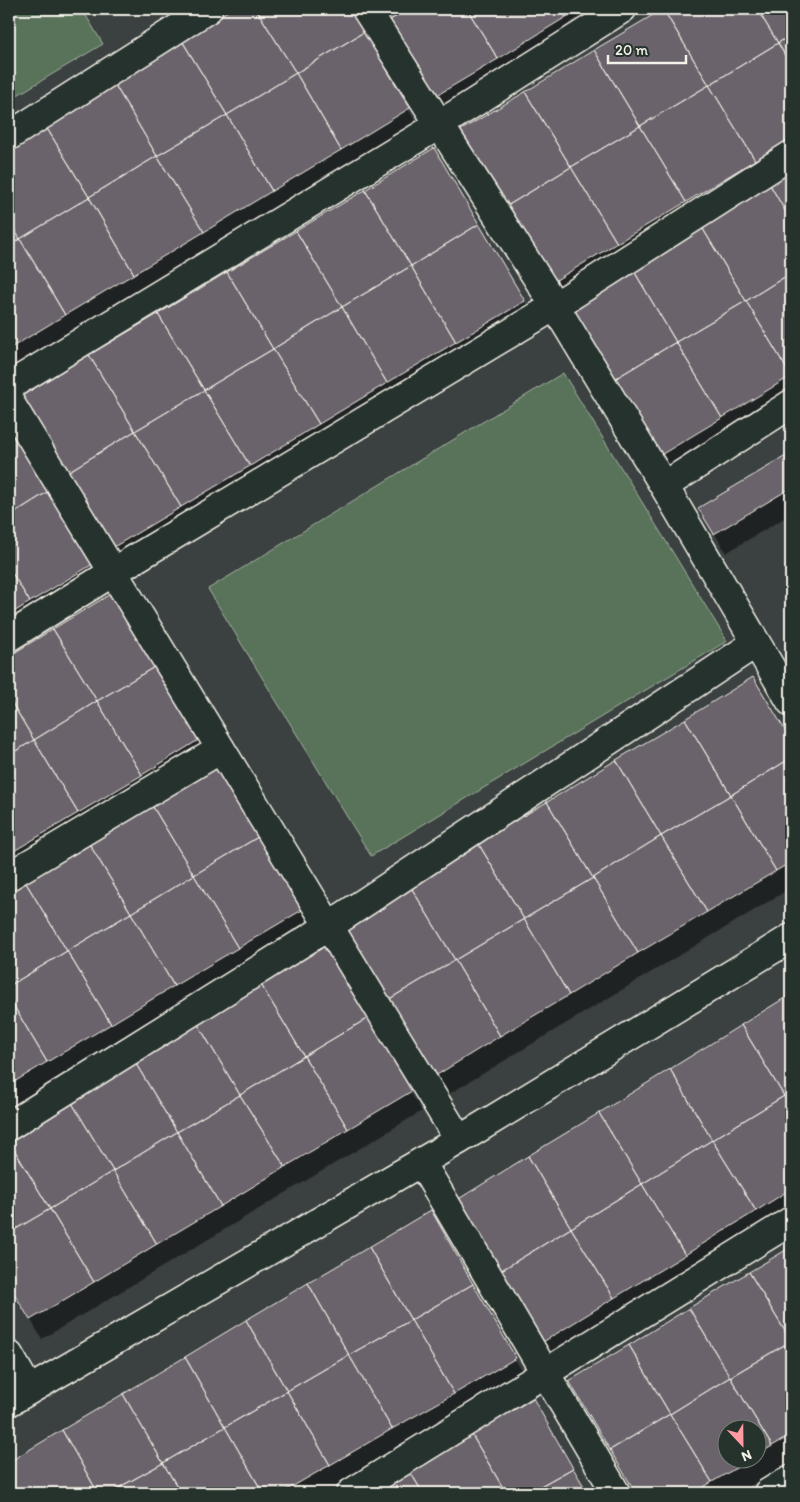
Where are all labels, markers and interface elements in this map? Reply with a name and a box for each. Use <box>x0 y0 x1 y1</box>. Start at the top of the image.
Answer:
scale bar <box>608 32 685 64</box>
text: 20 m <box>615 41 649 59</box>
north arrow <box>718 1420 768 1470</box>
text: N <box>739 1446 754 1465</box>

